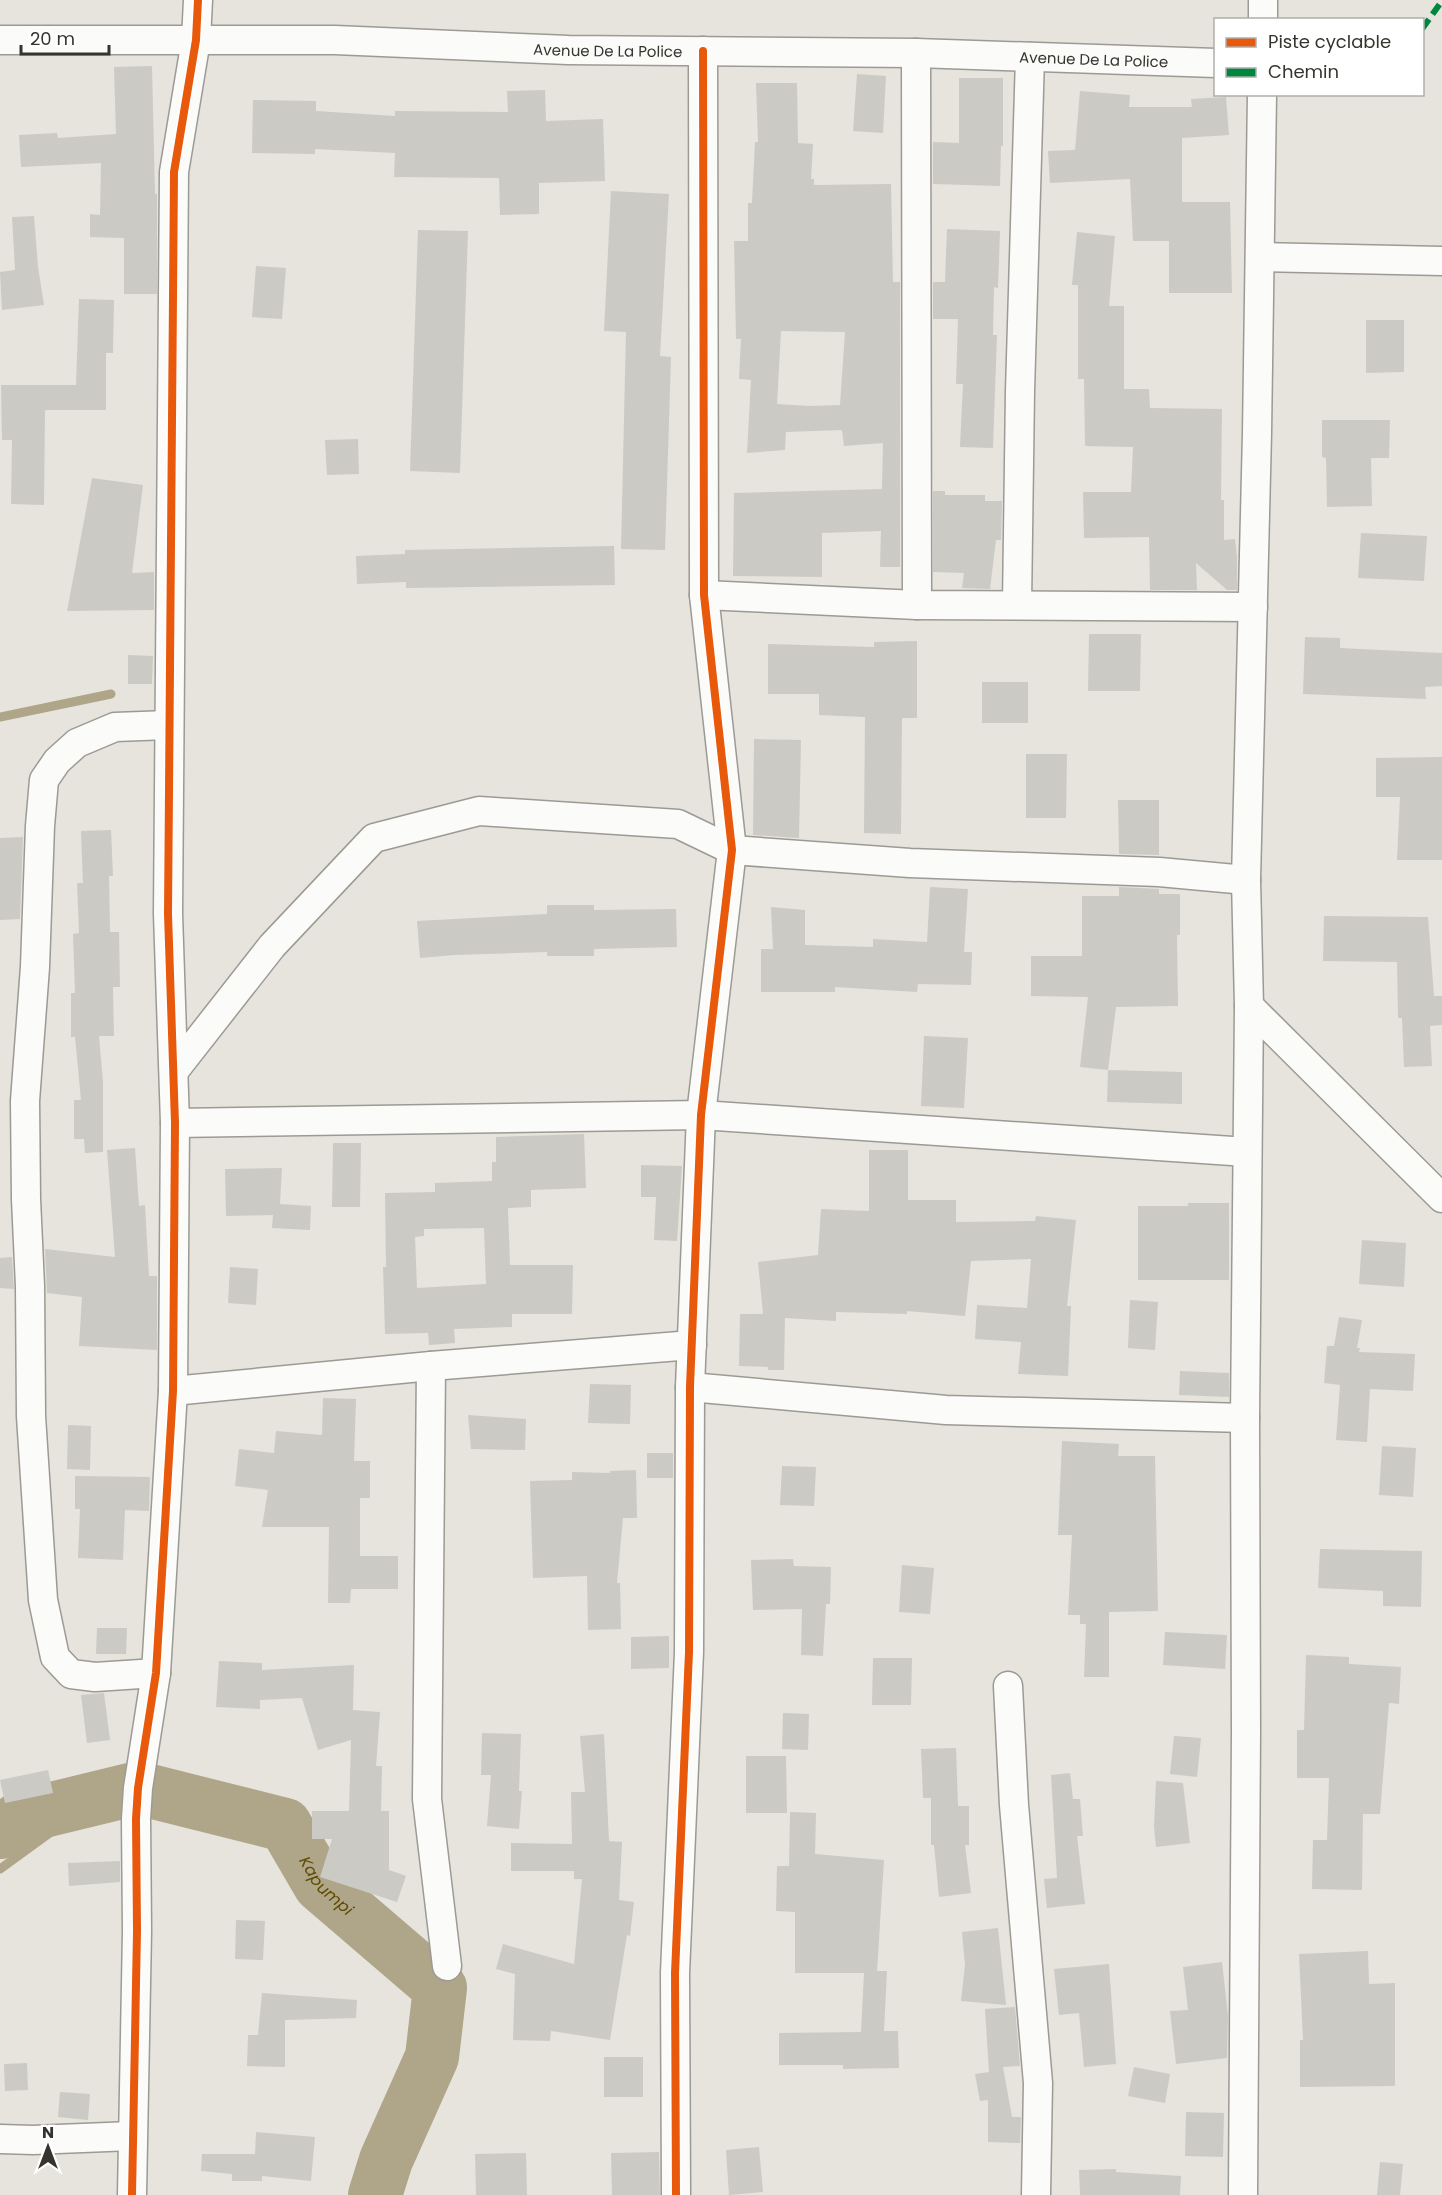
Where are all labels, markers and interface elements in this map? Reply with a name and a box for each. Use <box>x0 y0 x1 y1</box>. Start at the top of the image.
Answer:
scale bar <box>21 18 110 56</box>
legend <box>1214 18 1424 96</box>
text: 20 m <box>30 26 75 51</box>
text: Piste cyclable <box>1268 29 1391 54</box>
street label: Avenue De La Police <box>533 38 682 61</box>
street label: Avenue De La Police <box>1019 46 1169 72</box>
text: Chemin <box>1268 59 1339 84</box>
water label: Kapumpi <box>294 1852 359 1921</box>
north arrow <box>18 2117 78 2177</box>
text: N <box>42 2121 54 2144</box>

